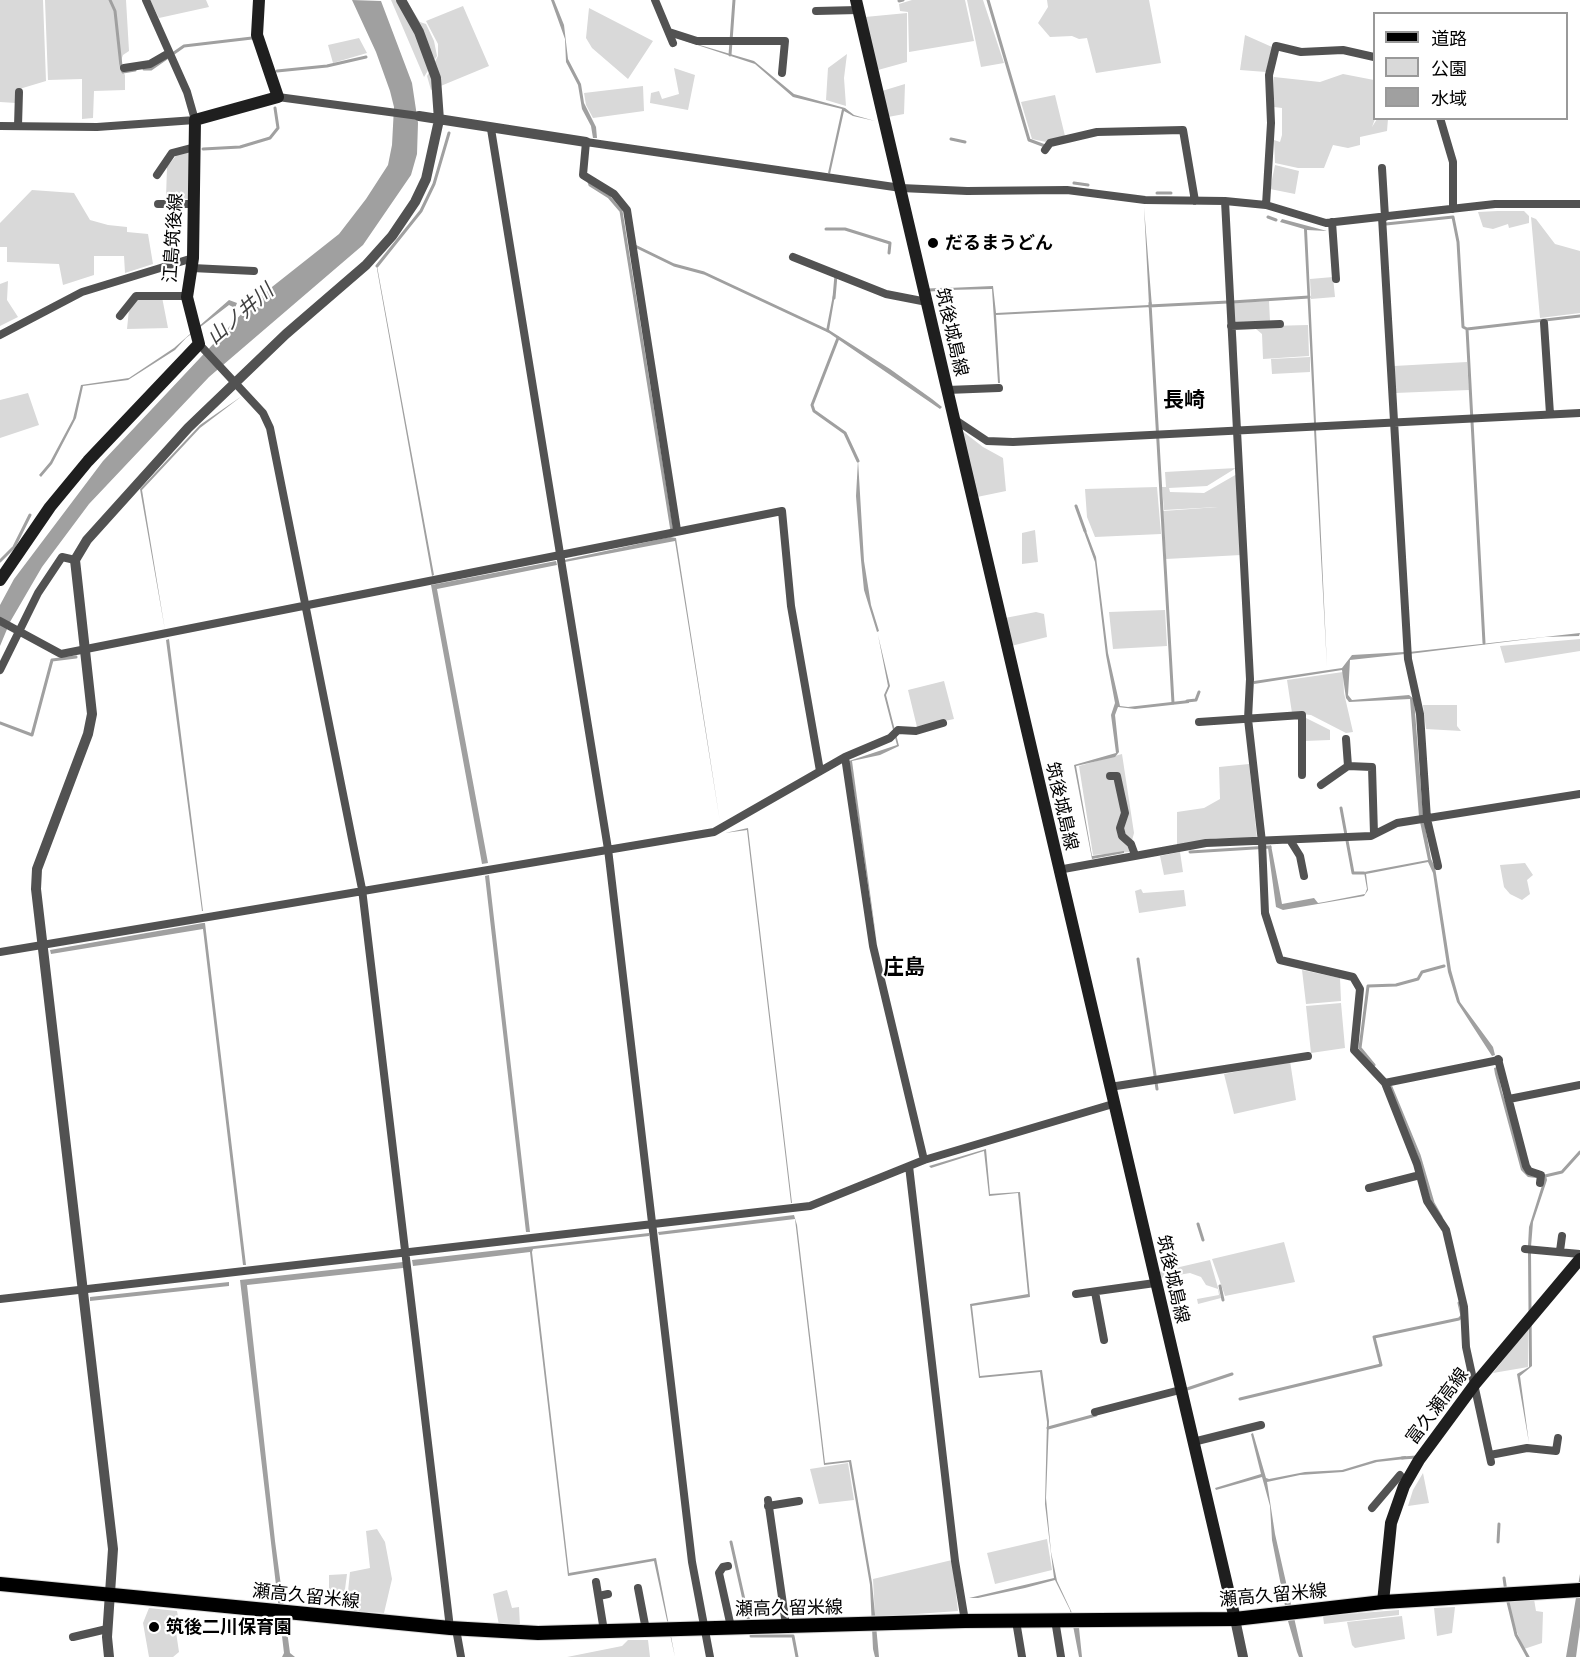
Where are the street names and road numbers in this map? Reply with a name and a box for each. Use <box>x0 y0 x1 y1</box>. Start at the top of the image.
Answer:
street label: 江島筑後線 <box>159 192 187 284</box>
street label: 筑後城島線 <box>931 286 973 378</box>
street label: 筑後城島線 <box>1041 760 1083 852</box>
street label: 筑後城島線 <box>1152 1233 1194 1325</box>
street label: 富久瀬高線 <box>1401 1364 1473 1448</box>
street label: 瀬高久留米線 <box>251 1580 361 1612</box>
street label: 瀬高久留米線 <box>1218 1580 1328 1610</box>
street label: 瀬高久留米線 <box>735 1596 843 1620</box>

